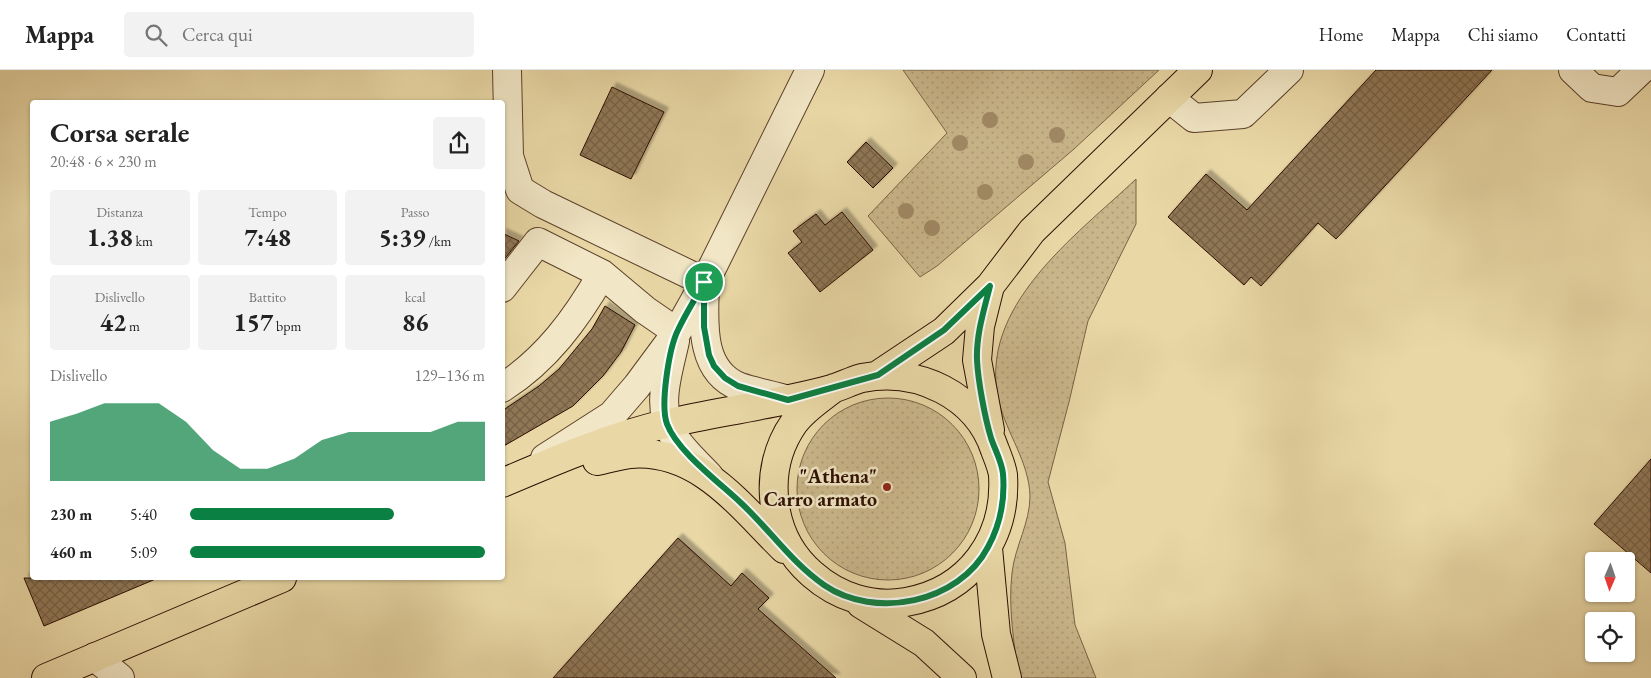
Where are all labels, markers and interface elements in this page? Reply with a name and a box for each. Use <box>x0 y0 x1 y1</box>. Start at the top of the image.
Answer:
search box <box>124 12 474 57</box>
text: Mappa <box>25 19 94 50</box>
icon: search <box>142 21 170 49</box>
text: Cerca qui <box>182 22 253 47</box>
text: Home <box>1319 23 1363 46</box>
text: Mappa <box>1391 23 1440 46</box>
text: Chi siamo <box>1468 23 1538 46</box>
text: Contatti <box>1566 23 1626 46</box>
text: Corsa serale <box>50 114 189 150</box>
button: share <box>433 117 485 169</box>
text: 20:48 · 6 × 230 m <box>50 151 157 172</box>
text: Distanza <box>96 203 143 221</box>
text: Tempo <box>248 203 287 221</box>
text: Passo <box>401 203 429 221</box>
text: 1.38 <box>87 221 133 253</box>
text: 7:48 <box>244 221 291 253</box>
text: 5:39 <box>379 221 426 253</box>
text: km <box>133 232 153 250</box>
text: /km <box>426 232 451 250</box>
pin <box>683 261 725 303</box>
icon: arrive <box>690 268 718 296</box>
text: Dislivello <box>95 288 145 306</box>
text: Battito <box>249 288 286 306</box>
text: kcal <box>405 288 426 306</box>
text: 42 <box>100 306 126 338</box>
text: 157 <box>234 306 273 338</box>
text: 86 <box>402 306 428 338</box>
text: m <box>126 317 140 335</box>
text: bpm <box>273 317 301 335</box>
text: Dislivello <box>50 365 107 386</box>
text: 129–136 m <box>414 365 485 386</box>
place label: "Athena" Carro armato <box>764 463 877 512</box>
marker: "Athena" Carro armato <box>881 481 893 493</box>
text: 230 m <box>50 504 92 525</box>
text: 5:40 <box>130 504 157 525</box>
text: 460 m <box>50 542 92 563</box>
text: 5:09 <box>130 542 157 563</box>
north arrow <box>1585 552 1635 602</box>
map controls <box>1585 552 1635 662</box>
button: locate <box>1585 612 1635 662</box>

